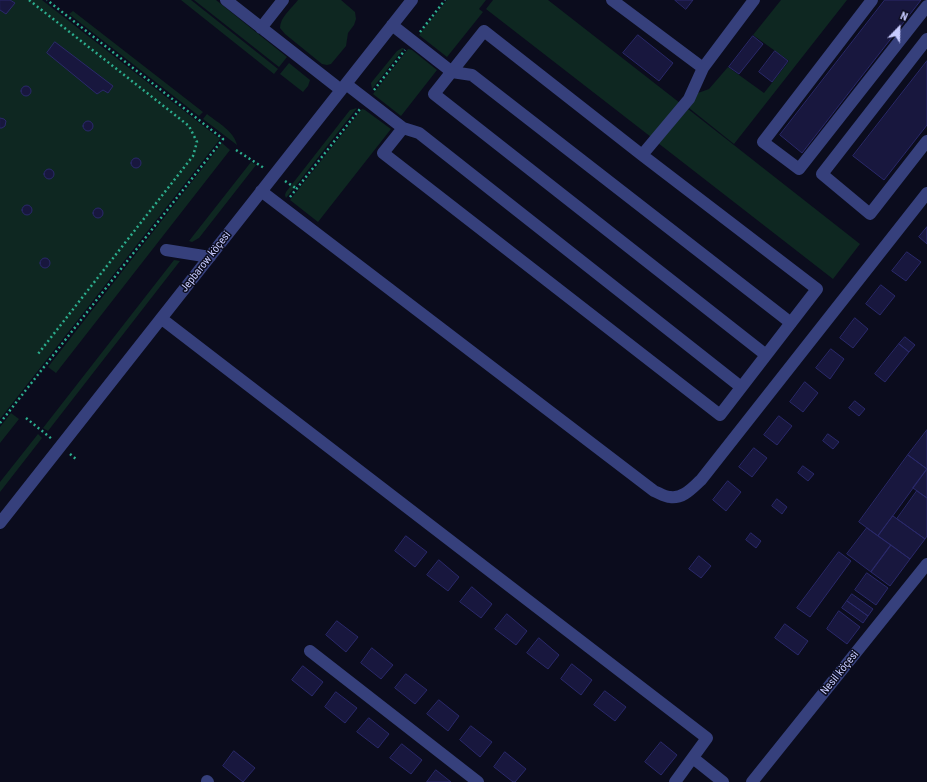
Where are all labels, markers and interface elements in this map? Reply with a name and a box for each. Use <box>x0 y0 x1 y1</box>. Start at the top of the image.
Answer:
north arrow <box>879 8 919 48</box>
text: N <box>898 9 910 24</box>
street label: Jepbarow köçesi <box>178 229 234 295</box>
street label: Nesil köçesi <box>818 648 862 698</box>

